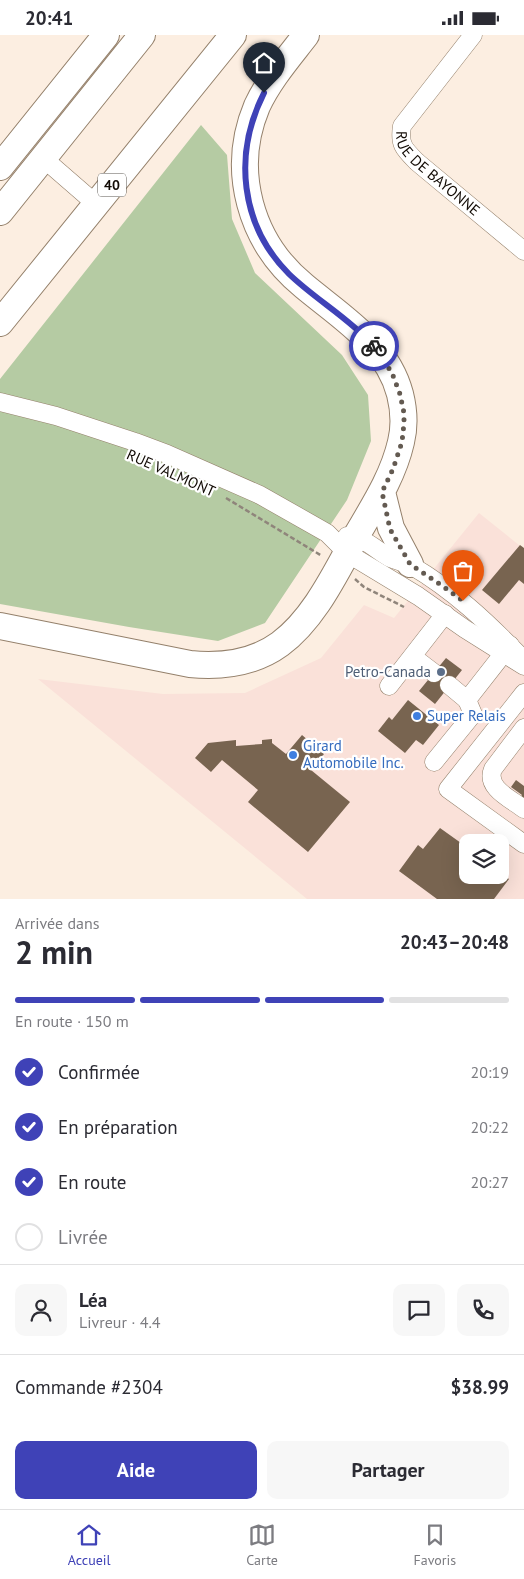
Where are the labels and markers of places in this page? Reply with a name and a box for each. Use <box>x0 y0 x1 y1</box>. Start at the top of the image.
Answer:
pin <box>243 42 285 93</box>
pin <box>442 550 484 601</box>
place label: Petro-Canada <box>345 662 431 681</box>
marker: Petro-Canada <box>435 666 447 678</box>
place label: Super Relais <box>427 706 506 725</box>
marker: Super Relais <box>411 710 423 722</box>
place label: Girard Automobile Inc. <box>303 736 404 772</box>
marker: Girard Automobile Inc. <box>287 749 299 761</box>

